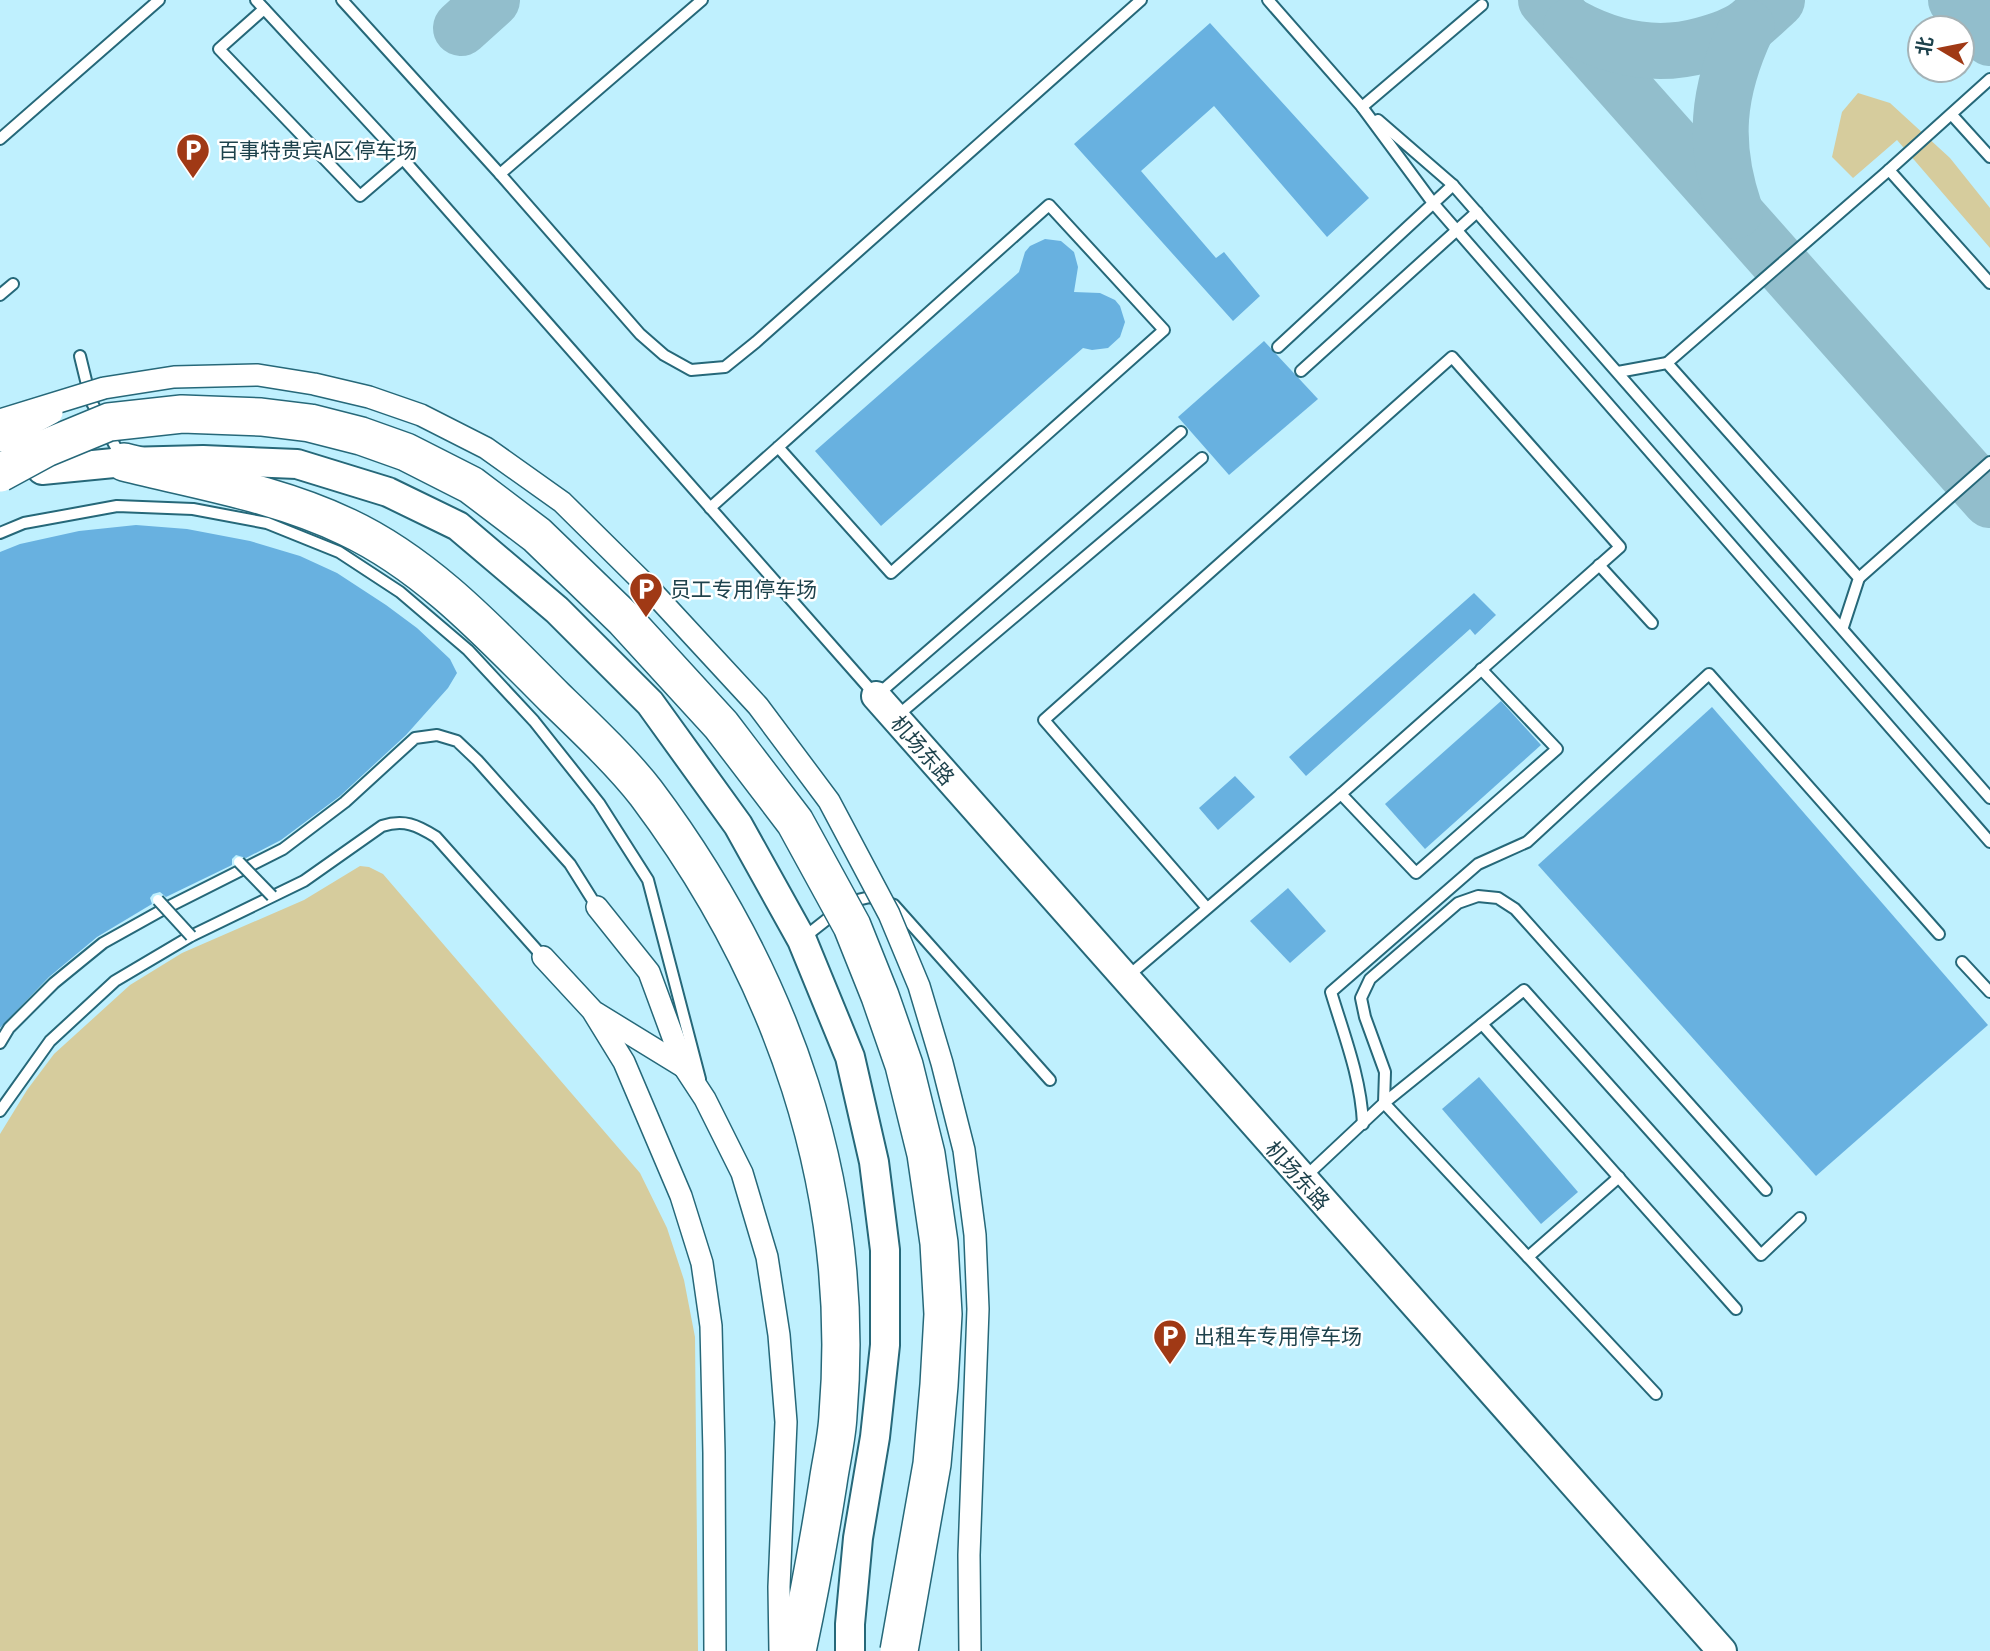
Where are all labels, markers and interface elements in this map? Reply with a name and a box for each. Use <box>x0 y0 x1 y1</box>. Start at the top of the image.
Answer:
north arrow <box>1906 14 1976 84</box>
text: 北 <box>1912 35 1937 57</box>
parking icon: 百事特贵宾A区停车场 <box>174 131 212 180</box>
place label: 百事特贵宾A区停车场 <box>218 138 417 162</box>
parking icon: 员工专用停车场 <box>627 570 665 619</box>
place label: 员工专用停车场 <box>670 577 817 601</box>
street label: 机场东路 <box>886 710 960 790</box>
street label: 机场东路 <box>1261 1136 1335 1214</box>
parking icon: 出租车专用停车场 <box>1151 1317 1189 1366</box>
place label: 出租车专用停车场 <box>1194 1324 1362 1348</box>

